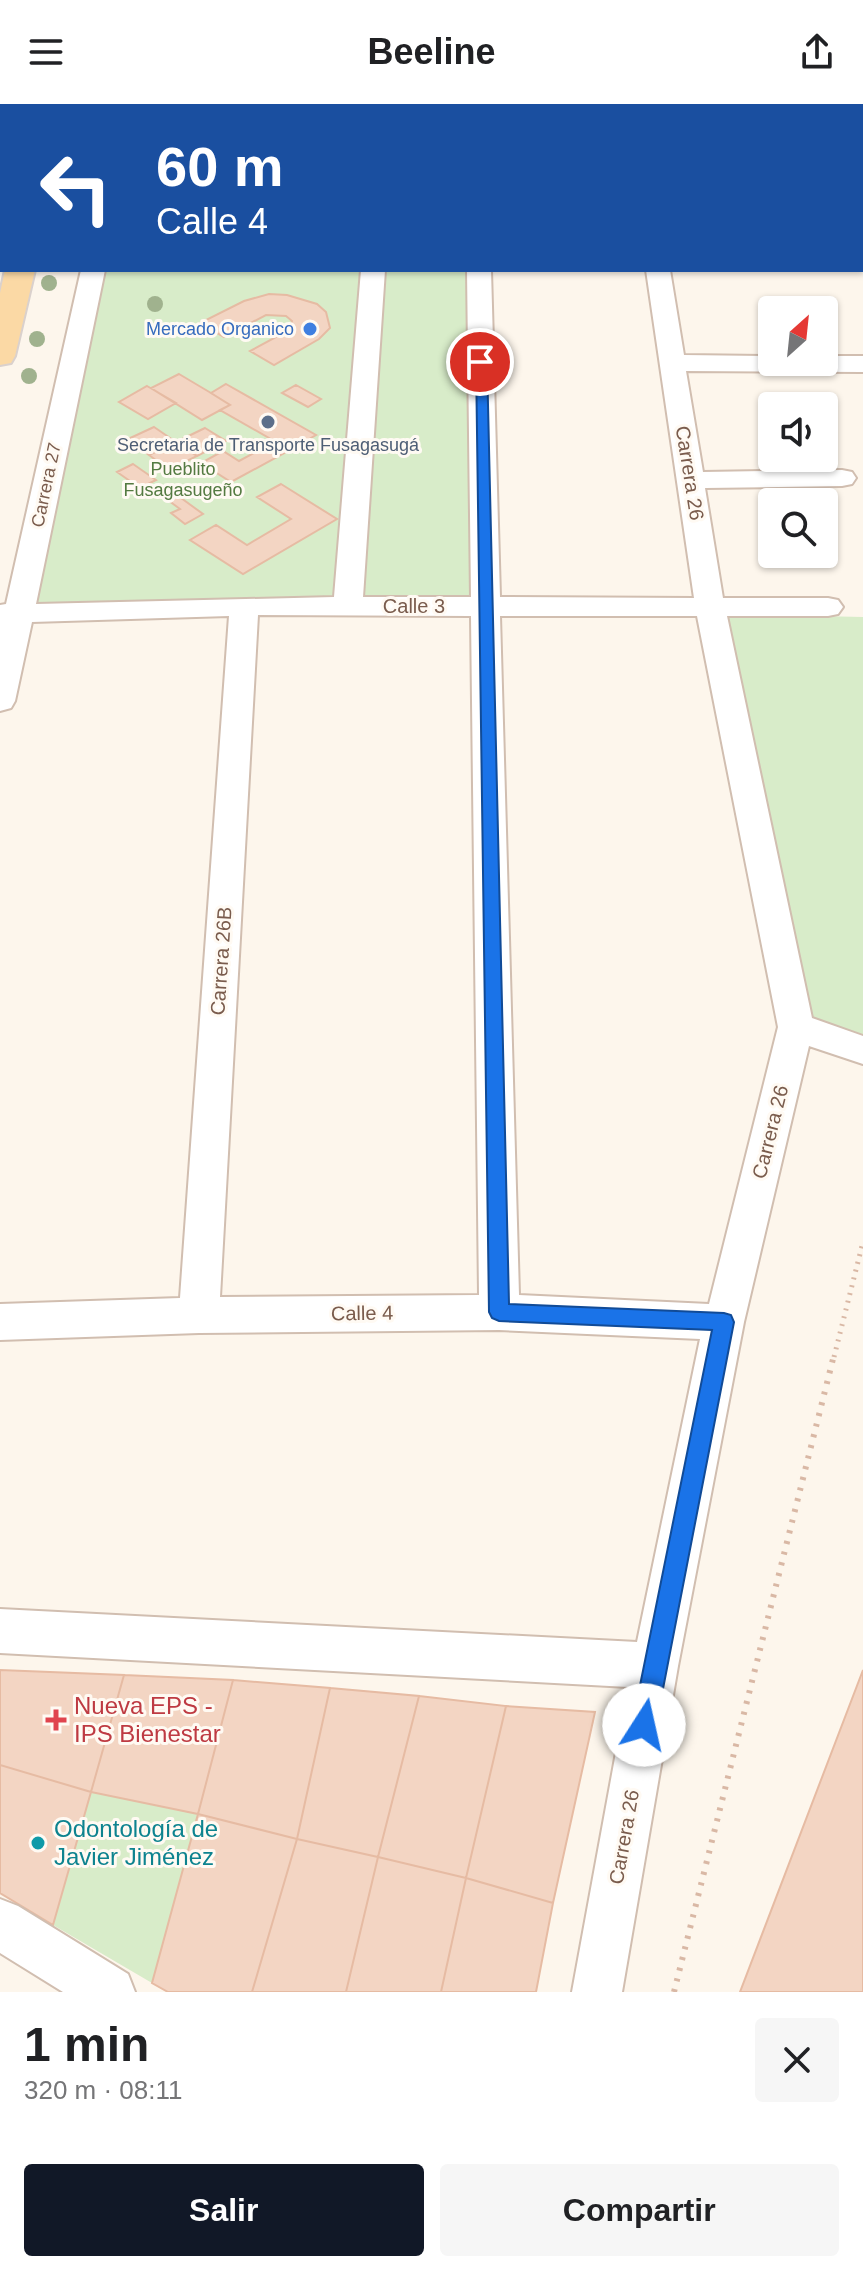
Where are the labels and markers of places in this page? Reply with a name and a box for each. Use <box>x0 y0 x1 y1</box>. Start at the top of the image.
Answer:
place label: Mercado Organico <box>146 319 294 339</box>
marker: Mercado Organico <box>301 320 319 338</box>
pin <box>446 328 514 396</box>
marker: Secretaria de Transporte Fusagasugá <box>259 413 277 431</box>
place label: Secretaria de Transporte Fusagasugá <box>117 435 420 455</box>
place label: Nueva EPS - IPS Bienestar <box>74 1692 221 1747</box>
marker: Nueva EPS - IPS Bienestar <box>45 1709 67 1731</box>
place label: Odontología de Javier Jiménez <box>54 1815 218 1870</box>
marker: Odontología de Javier Jiménez <box>29 1834 47 1852</box>

